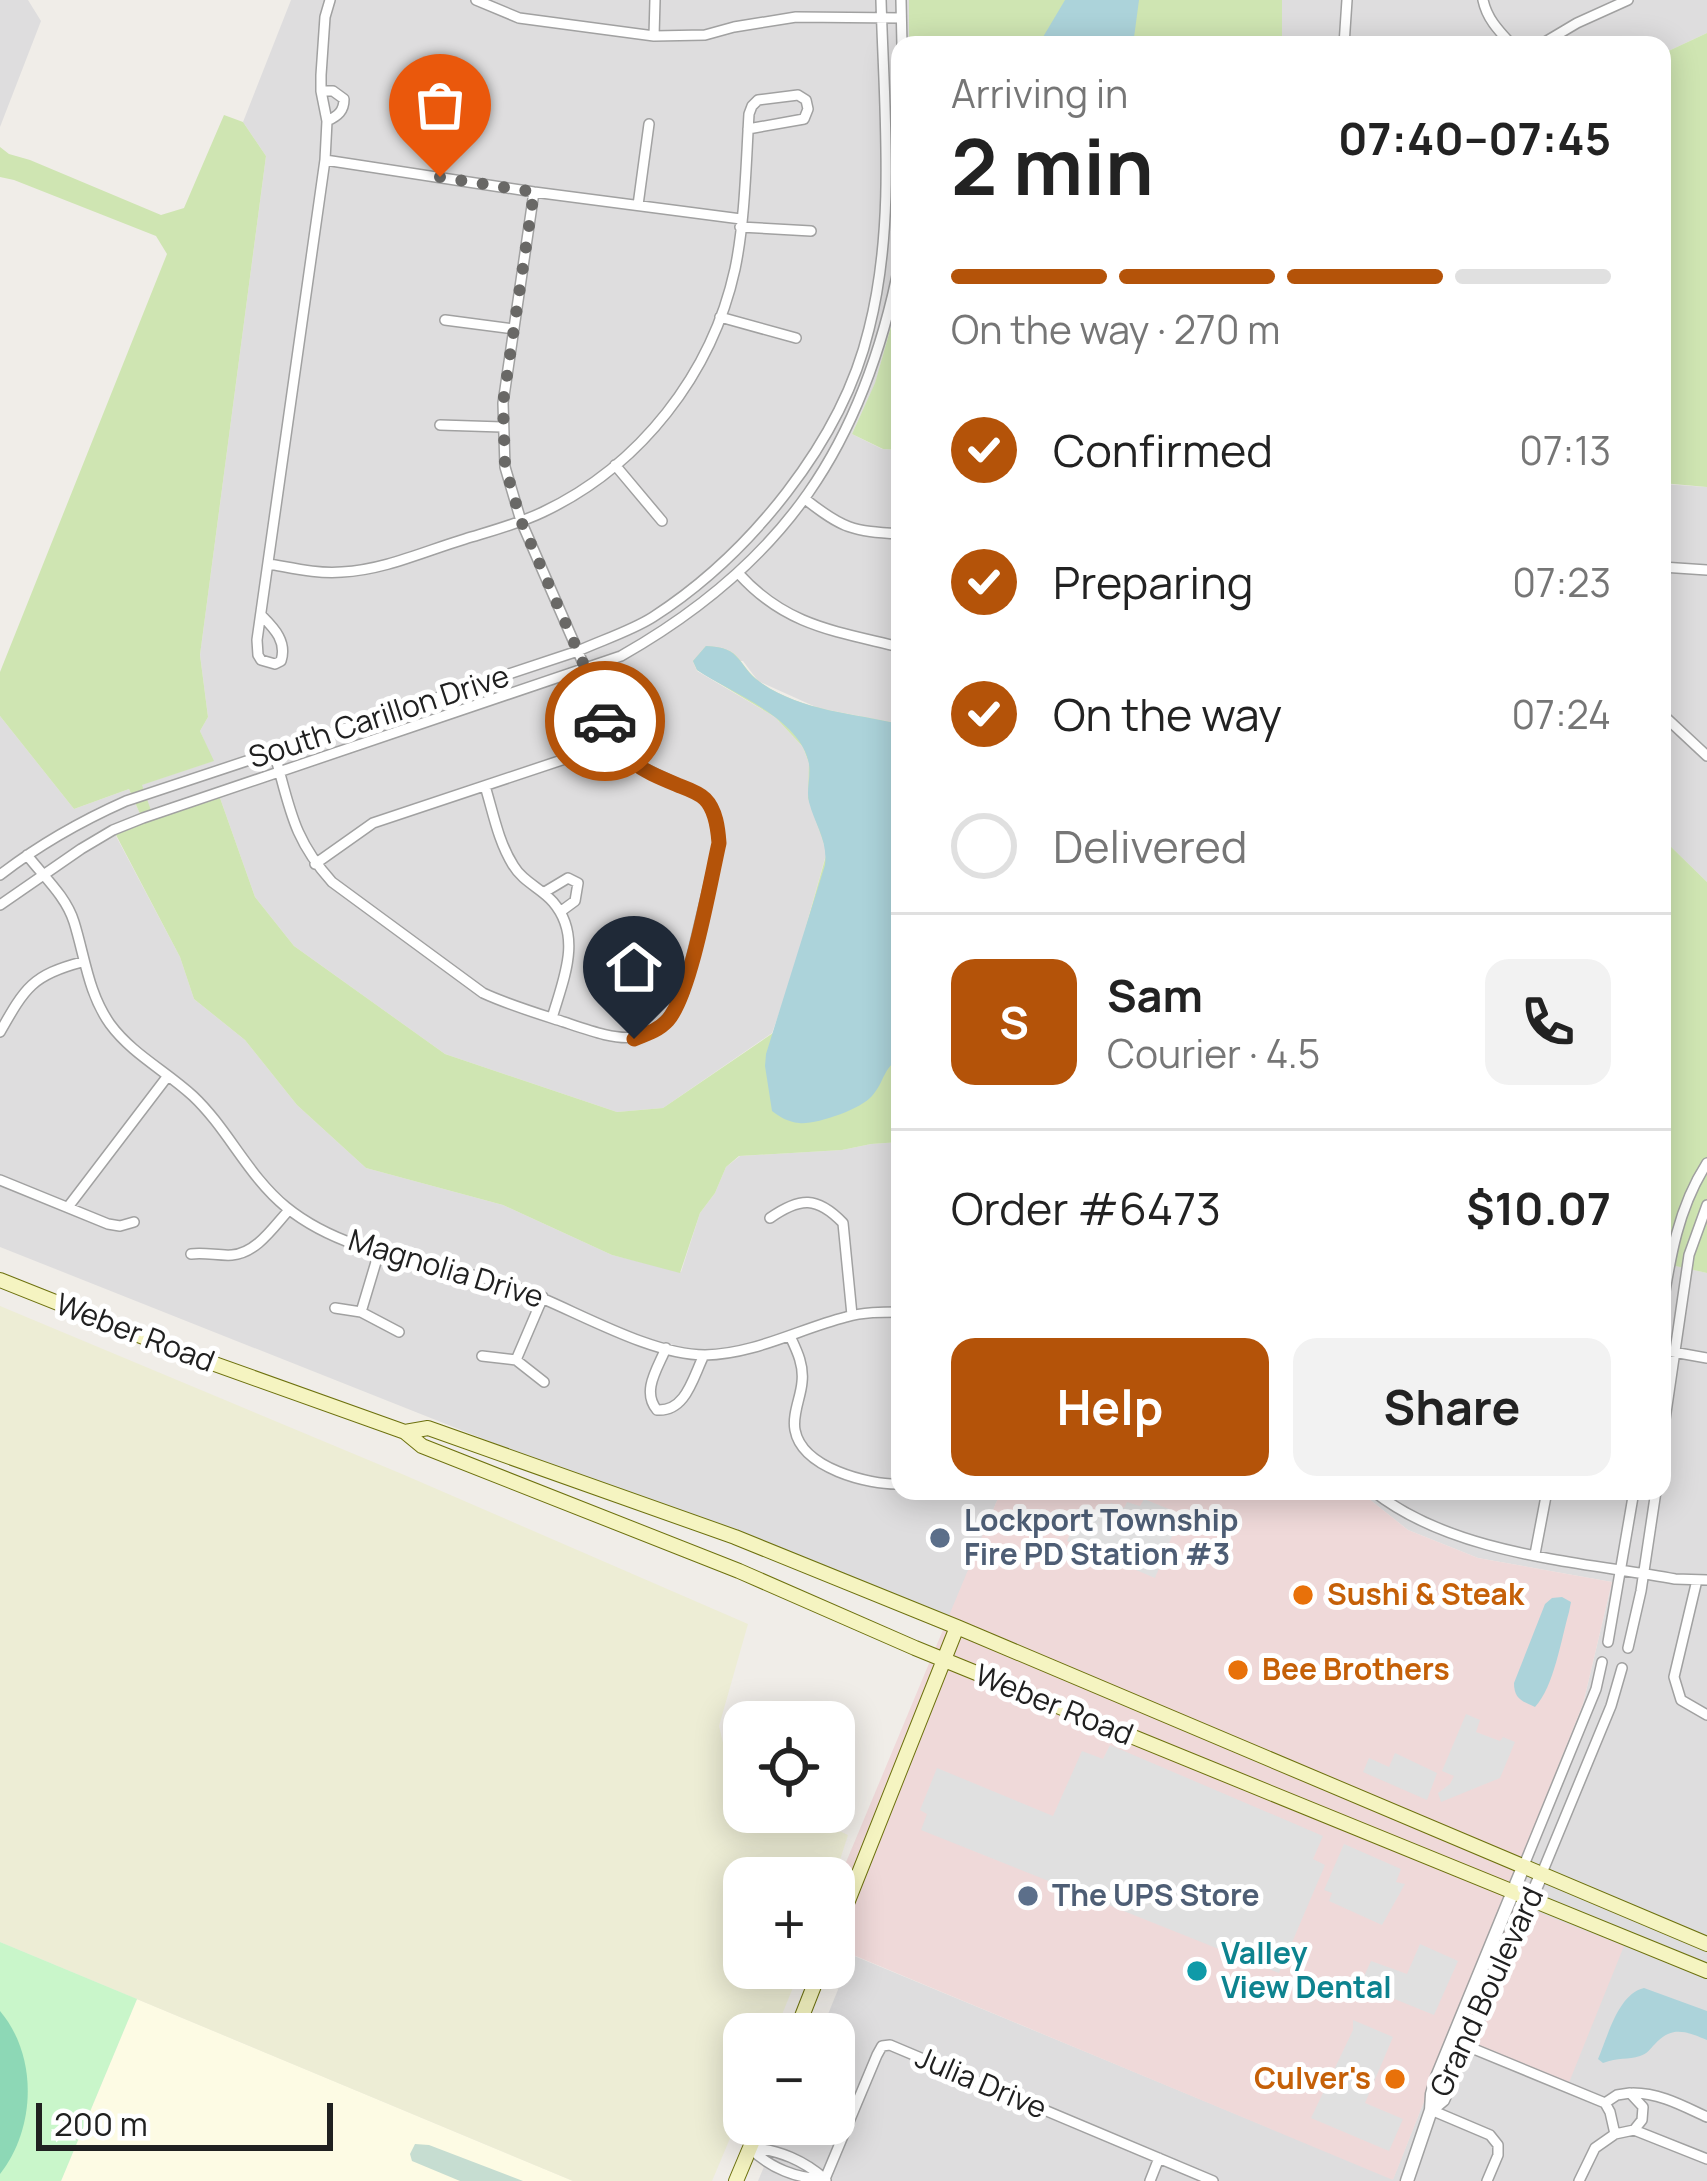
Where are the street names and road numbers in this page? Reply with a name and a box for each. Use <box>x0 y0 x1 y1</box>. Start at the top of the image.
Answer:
street label: South Carillon Drive <box>243 654 514 777</box>
street label: Magnolia Drive <box>344 1218 549 1317</box>
street label: Weber Road <box>50 1283 221 1381</box>
street label: Weber Road <box>969 1653 1140 1754</box>
street label: Grand Boulevard <box>1419 1880 1552 2103</box>
street label: Julia Drive <box>910 2036 1053 2128</box>

